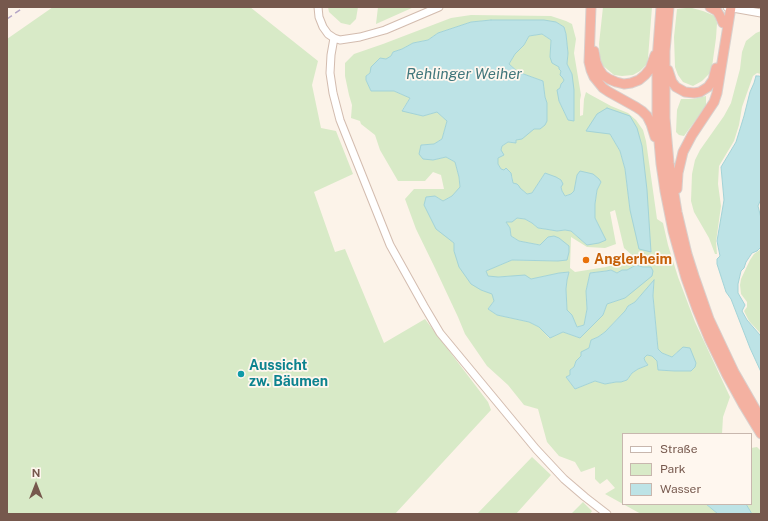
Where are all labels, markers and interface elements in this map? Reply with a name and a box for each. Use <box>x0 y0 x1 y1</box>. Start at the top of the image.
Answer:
water label: Rehlinger Weiher <box>406 65 522 83</box>
place label: Anglerheim <box>594 252 672 268</box>
marker: Anglerheim <box>581 255 591 265</box>
place label: Aussicht zw. Bäumen <box>249 358 328 390</box>
marker: Aussicht zw. Bäumen <box>236 369 246 379</box>
legend <box>622 433 752 505</box>
text: Straße <box>660 442 697 456</box>
text: Park <box>660 462 686 476</box>
north arrow <box>16 465 56 505</box>
text: N <box>32 467 40 479</box>
text: Wasser <box>660 482 701 496</box>

